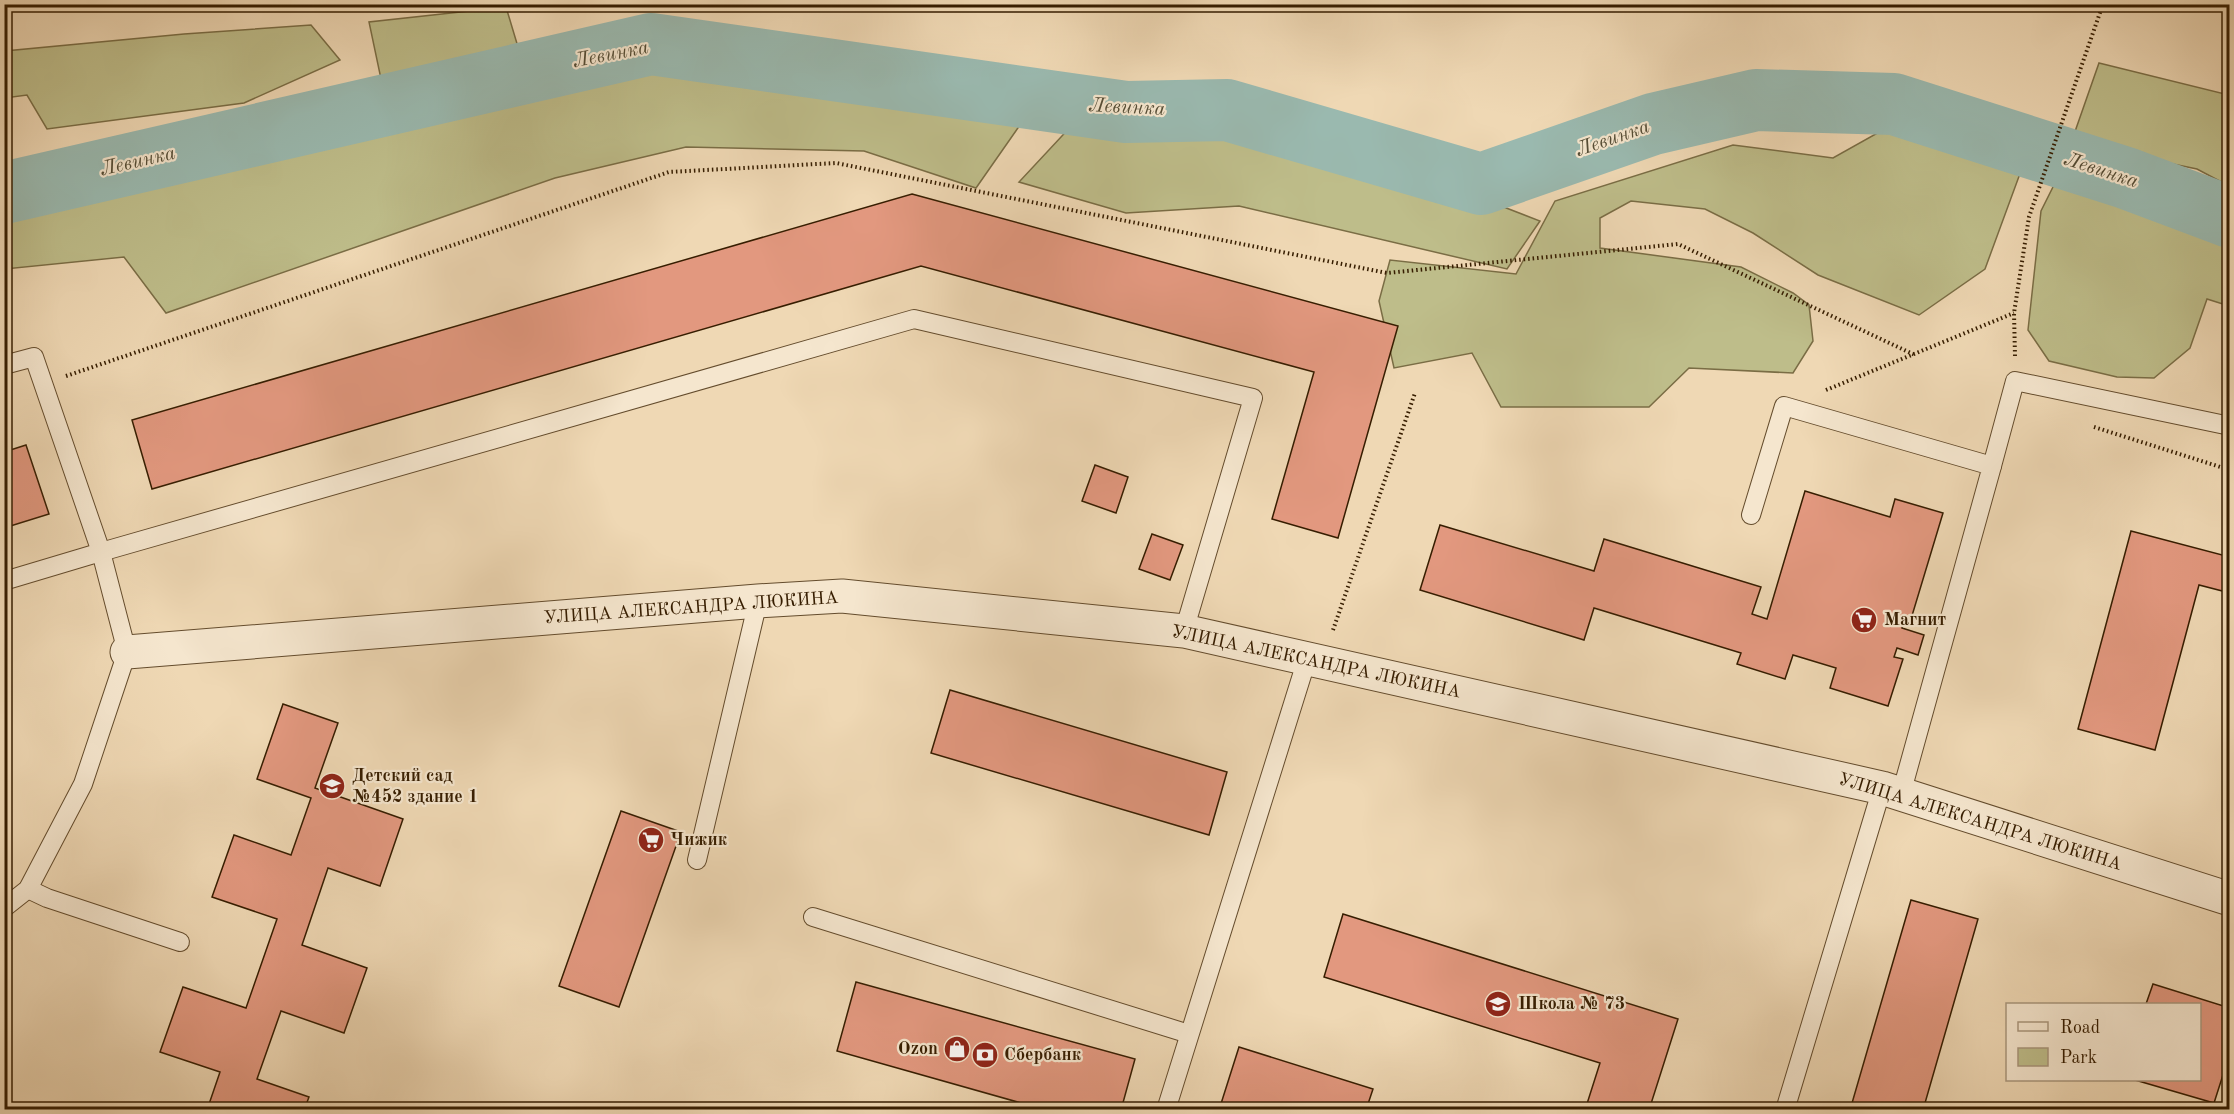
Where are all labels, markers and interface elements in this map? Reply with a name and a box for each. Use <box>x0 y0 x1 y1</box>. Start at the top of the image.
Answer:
water label: Левинка <box>571 38 651 72</box>
water label: Левинка <box>1088 96 1166 120</box>
water label: Левинка <box>1573 117 1653 161</box>
water label: Левинка <box>98 144 178 180</box>
water label: Левинка <box>2061 150 2141 192</box>
street label: УЛИЦА АЛЕКСАНДРА ЛЮКИНА <box>543 589 839 627</box>
supermarket icon: Магнит <box>1849 605 1879 635</box>
place label: Магнит <box>1884 611 1947 629</box>
street label: УЛИЦА АЛЕКСАНДРА ЛЮКИНА <box>1170 622 1463 702</box>
place label: Детский сад №452 здание 1 <box>352 767 478 806</box>
street label: УЛИЦА АЛЕКСАНДРА ЛЮКИНА <box>1836 770 2124 874</box>
school or university icon: Детский сад №452 здание 1 <box>317 771 347 801</box>
supermarket icon: Чижик <box>636 825 666 855</box>
place label: Чижик <box>670 831 728 849</box>
school or university icon: Школа № 73 <box>1483 989 1513 1019</box>
place label: Школа № 73 <box>1518 995 1625 1013</box>
legend <box>2006 1003 2201 1081</box>
text: Road <box>2060 1019 2100 1037</box>
shop icon: Ozon <box>942 1034 972 1064</box>
place label: Ozon <box>898 1040 938 1058</box>
bank icon: Сбербанк <box>970 1040 1000 1070</box>
place label: Сбербанк <box>1004 1046 1082 1064</box>
text: Park <box>2060 1049 2097 1067</box>

